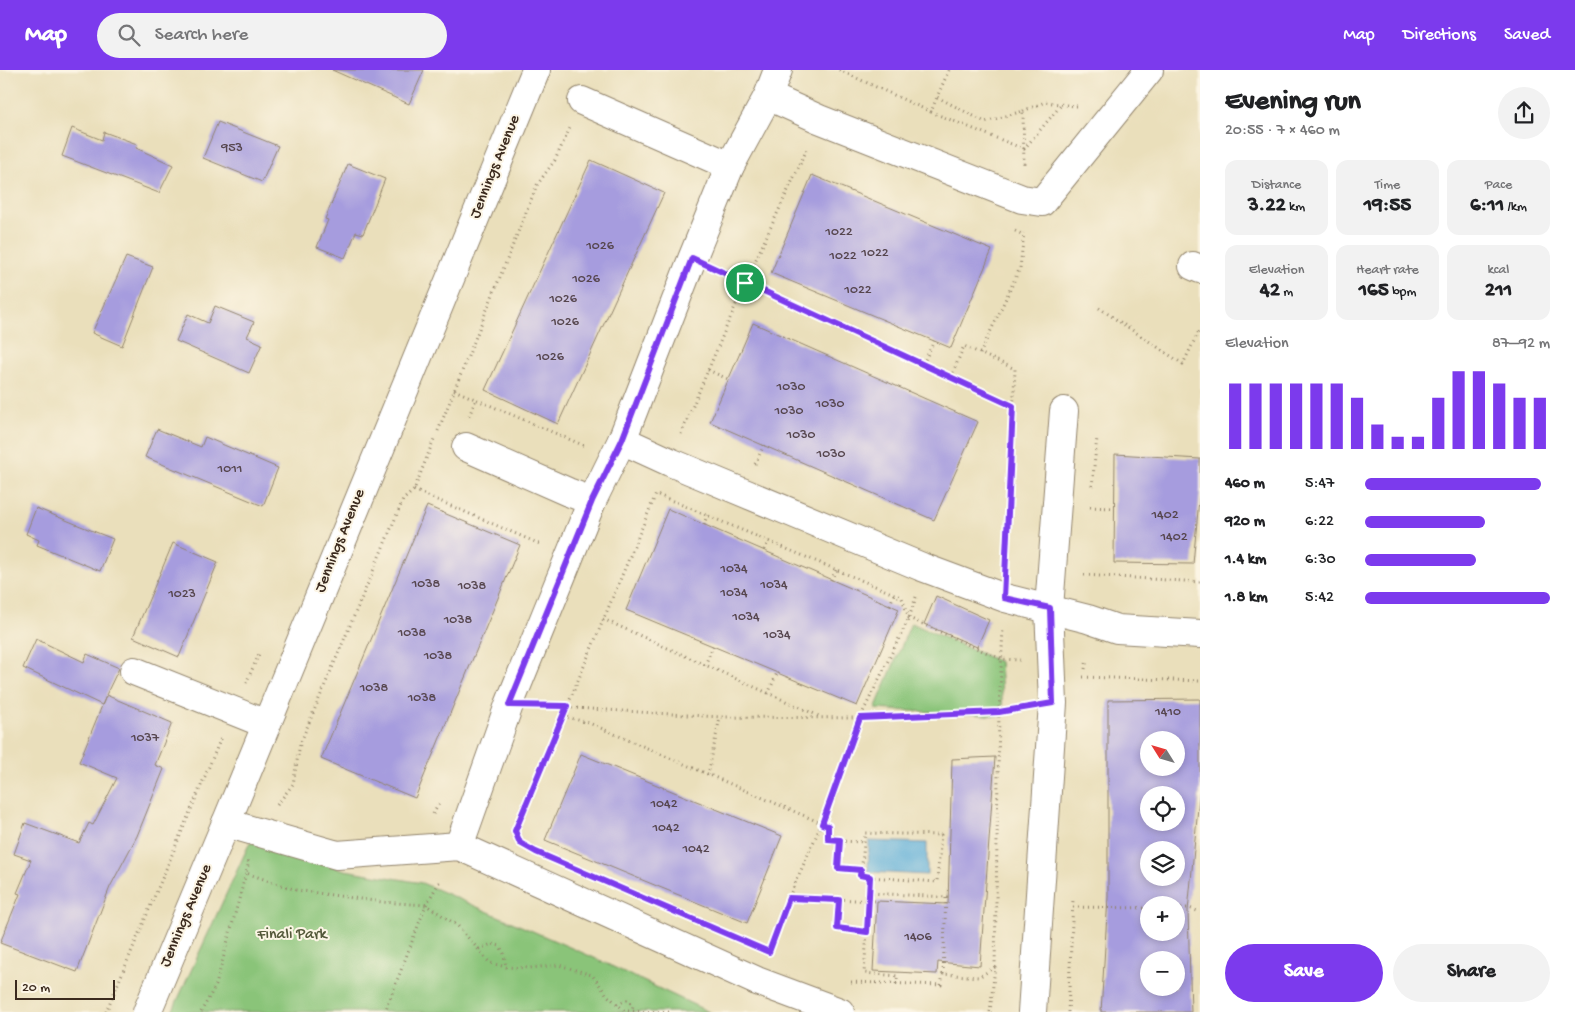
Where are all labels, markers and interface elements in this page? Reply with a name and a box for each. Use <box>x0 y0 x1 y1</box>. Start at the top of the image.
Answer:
search box <box>97 13 447 58</box>
text: Map <box>25 21 67 50</box>
icon: search <box>115 21 143 49</box>
text: Search here <box>155 24 248 47</box>
text: Map <box>1343 25 1375 46</box>
text: Directions <box>1403 25 1476 46</box>
text: Saved <box>1504 25 1550 46</box>
text: Evening run <box>1225 86 1361 119</box>
button: share <box>1498 87 1550 139</box>
street label: Jennings Avenue <box>467 112 526 222</box>
text: 20:55 · 7 × 460 m <box>1225 122 1340 141</box>
house number: 953 <box>220 140 243 157</box>
text: Distance <box>1252 177 1301 194</box>
text: Time <box>1375 177 1400 194</box>
text: Pace <box>1485 177 1512 194</box>
text: 3.22 <box>1248 194 1286 219</box>
text: 19:55 <box>1364 194 1411 219</box>
text: 6:11 <box>1470 194 1504 219</box>
text: km <box>1286 199 1305 216</box>
text: /km <box>1504 199 1527 216</box>
house number: 1022 <box>824 224 853 241</box>
house number: 1026 <box>585 238 615 255</box>
house number: 1022 <box>860 245 889 262</box>
house number: 1022 <box>828 248 857 265</box>
pin <box>724 262 766 304</box>
text: Elevation <box>1249 262 1304 279</box>
text: Heart rate <box>1356 262 1419 279</box>
text: kcal <box>1488 262 1509 279</box>
icon: arrive <box>731 269 759 297</box>
house number: 1026 <box>571 271 601 288</box>
text: 42 <box>1260 279 1280 304</box>
text: 165 <box>1359 279 1389 304</box>
text: 211 <box>1485 279 1512 304</box>
house number: 1022 <box>843 282 872 299</box>
text: m <box>1280 284 1293 301</box>
text: bpm <box>1389 284 1416 301</box>
house number: 1026 <box>548 291 578 308</box>
house number: 1026 <box>550 314 580 331</box>
text: Elevation <box>1225 335 1289 354</box>
text: 87–92 m <box>1492 335 1550 354</box>
house number: 1026 <box>535 349 565 366</box>
house number: 1030 <box>776 379 805 396</box>
house number: 1030 <box>815 396 844 413</box>
house number: 1030 <box>774 403 803 420</box>
house number: 1030 <box>786 427 815 444</box>
house number: 1030 <box>816 446 845 463</box>
house number: 1011 <box>217 461 242 478</box>
text: 460 m <box>1225 475 1265 494</box>
text: 5:47 <box>1305 475 1334 494</box>
street label: Jennings Avenue <box>312 486 371 596</box>
house number: 1402 <box>1150 507 1179 524</box>
text: 920 m <box>1225 513 1265 532</box>
text: 6:22 <box>1305 513 1334 532</box>
house number: 1402 <box>1159 529 1188 546</box>
text: 1.4 km <box>1225 551 1266 570</box>
text: 6:30 <box>1305 551 1336 570</box>
house number: 1034 <box>719 561 748 578</box>
house number: 1038 <box>411 576 441 593</box>
house number: 1034 <box>759 577 788 594</box>
house number: 1038 <box>457 578 487 595</box>
house number: 1034 <box>719 585 748 602</box>
house number: 1023 <box>167 586 196 603</box>
text: 1.8 km <box>1225 589 1268 608</box>
text: 5:42 <box>1305 589 1334 608</box>
house number: 1034 <box>731 609 760 626</box>
house number: 1038 <box>443 612 473 629</box>
house number: 1038 <box>397 625 427 642</box>
house number: 1034 <box>762 627 791 644</box>
house number: 1038 <box>423 648 453 665</box>
house number: 1038 <box>359 680 389 697</box>
house number: 1038 <box>407 690 437 707</box>
house number: 1410 <box>1154 704 1181 721</box>
house number: 1037 <box>130 730 160 747</box>
north arrow <box>1140 731 1185 776</box>
map controls <box>1140 731 1185 996</box>
button: locate <box>1140 786 1185 831</box>
house number: 1042 <box>649 796 678 813</box>
house number: 1042 <box>651 820 680 837</box>
house number: 1042 <box>681 841 710 858</box>
button: layers <box>1140 841 1185 886</box>
street label: Jennings Avenue <box>157 861 218 970</box>
button: + <box>1140 896 1185 941</box>
park label: Finali Park <box>256 926 329 945</box>
house number: 1406 <box>903 929 933 946</box>
button: Save <box>1225 944 1383 1002</box>
button: Share <box>1393 944 1550 1002</box>
button: − <box>1140 951 1185 996</box>
scale bar <box>15 977 115 1000</box>
text: 20 m <box>22 980 50 997</box>

